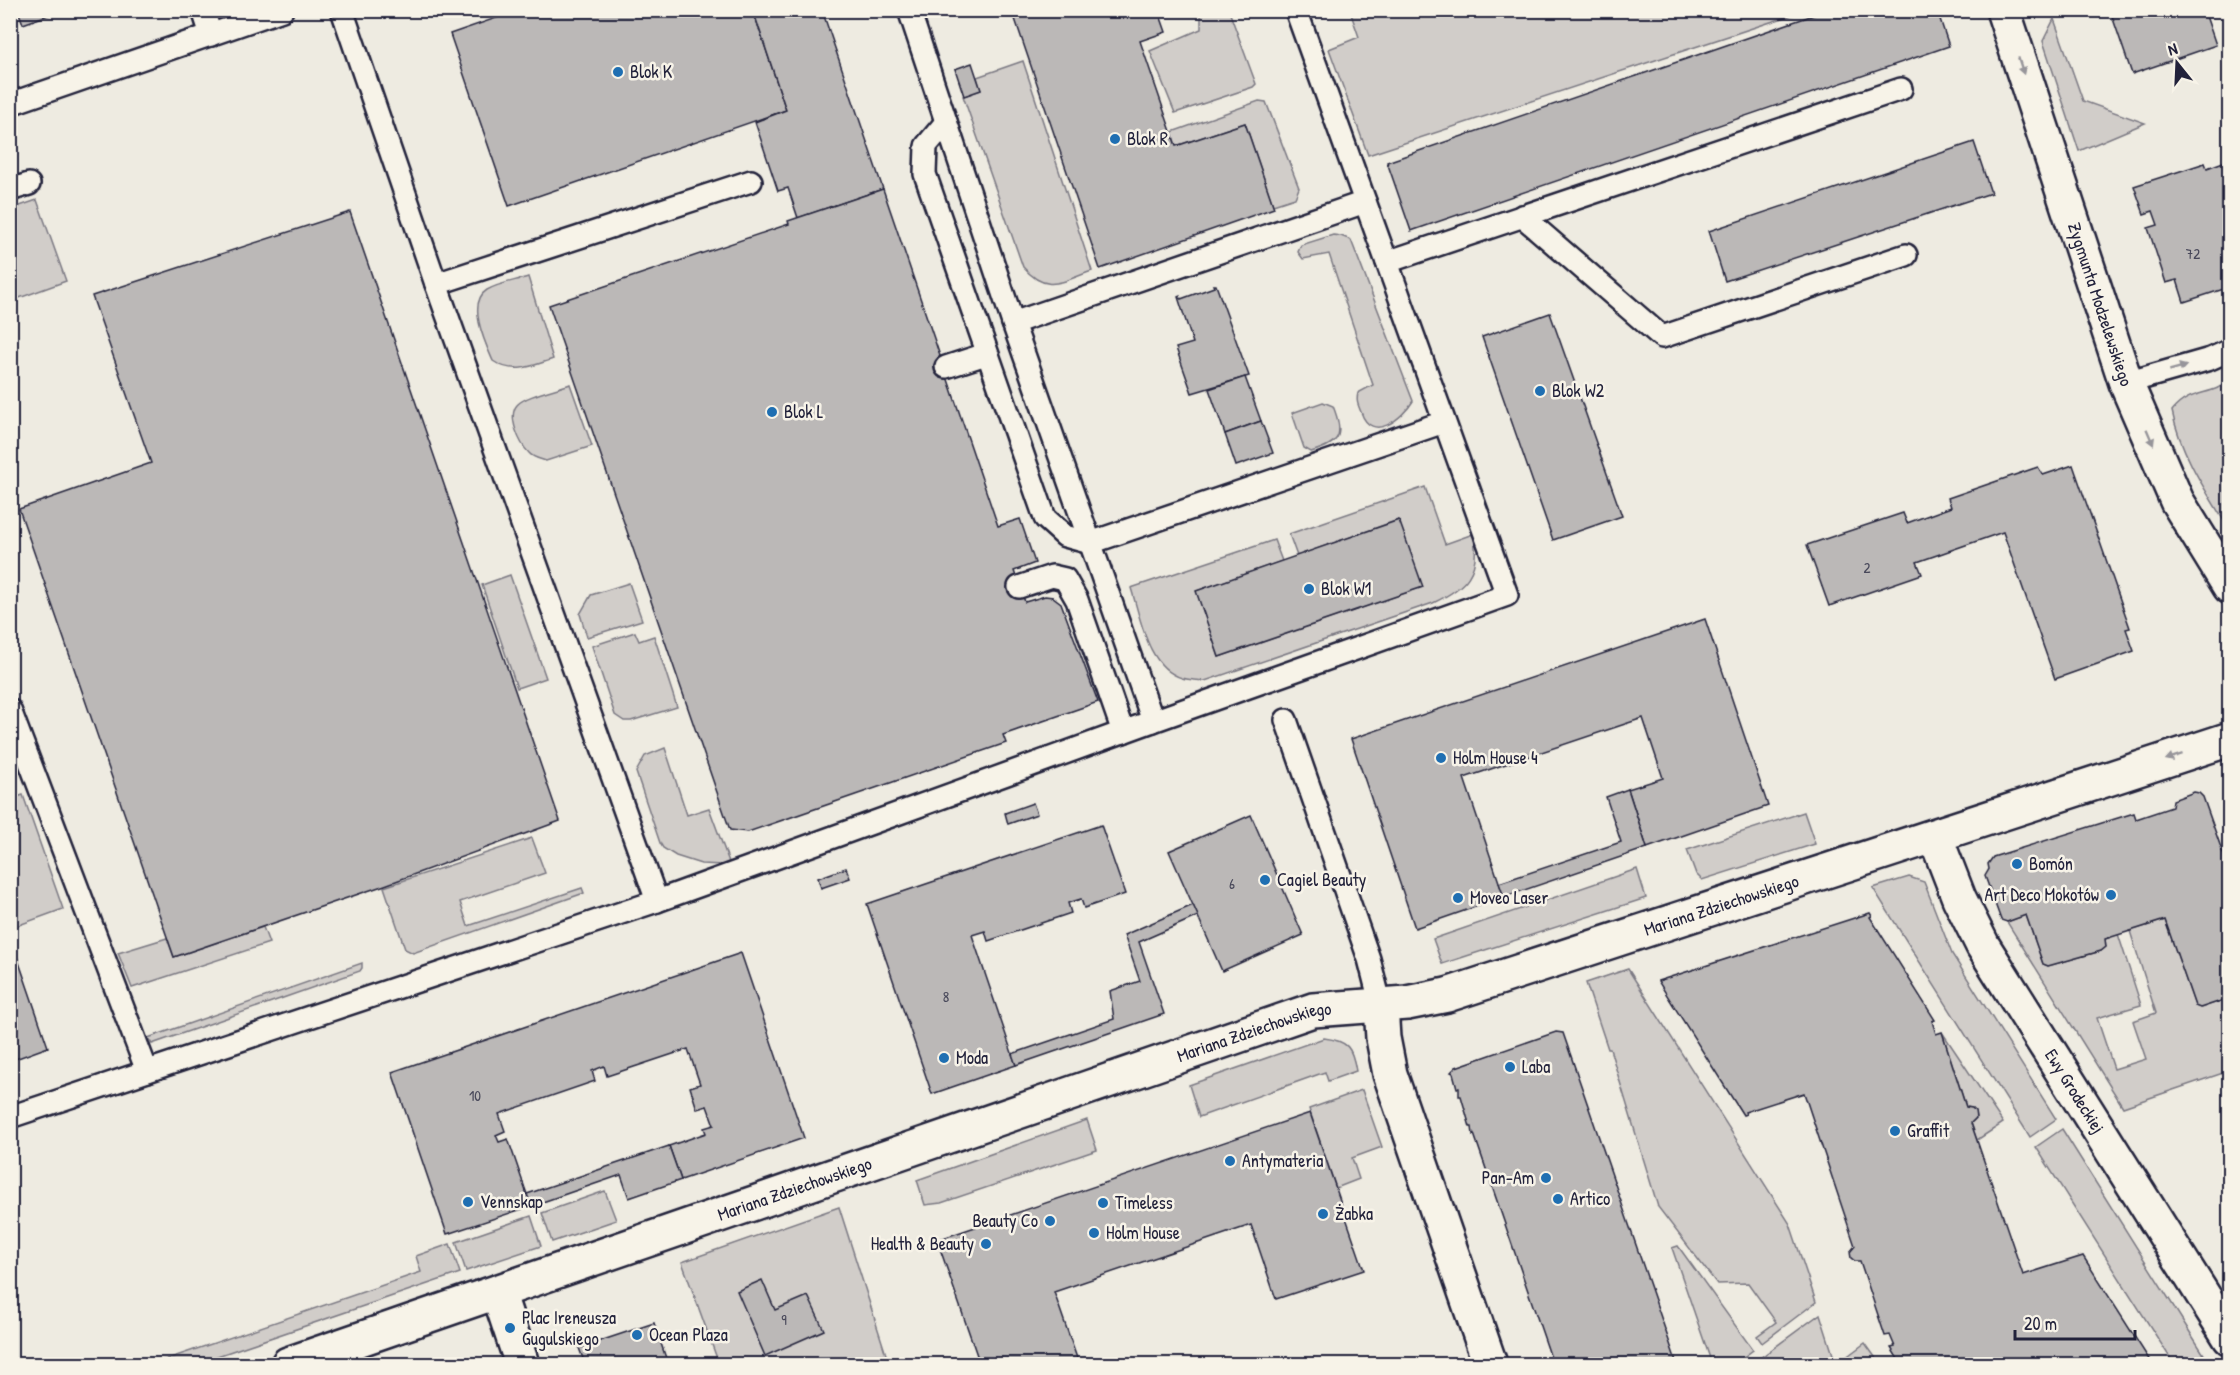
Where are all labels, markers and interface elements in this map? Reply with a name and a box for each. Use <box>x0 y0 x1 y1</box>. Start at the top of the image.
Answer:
north arrow <box>2147 33 2207 93</box>
text: N <box>2165 37 2180 61</box>
one-way arrow <box>2017 57 2026 75</box>
place label: Blok K <box>630 59 673 84</box>
marker: Blok K <box>611 65 625 79</box>
place label: Blok R <box>1127 126 1168 151</box>
marker: Blok R <box>1108 132 1122 146</box>
street label: Zygmunta Modzelewskiego <box>2062 219 2139 389</box>
house number: 72 <box>2186 243 2200 264</box>
one-way arrow <box>2170 363 2188 372</box>
place label: Blok W2 <box>1552 378 1605 403</box>
marker: Blok W2 <box>1533 384 1547 398</box>
place label: Blok L <box>784 399 824 424</box>
marker: Blok L <box>765 405 779 419</box>
one-way arrow <box>2145 428 2154 445</box>
house number: 2 <box>1863 557 1871 578</box>
place label: Blok W1 <box>1321 576 1371 601</box>
marker: Blok W1 <box>1302 582 1316 596</box>
place label: Holm House 4 <box>1453 745 1538 770</box>
marker: Holm House 4 <box>1434 751 1448 765</box>
one-way arrow <box>2165 753 2183 762</box>
place label: Bomón <box>2029 851 2073 876</box>
marker: Bomón <box>2010 857 2024 871</box>
place label: Cagiel Beauty <box>1277 867 1367 892</box>
street label: Mariana Zdziechowskiego <box>1641 868 1802 942</box>
house number: 6 <box>1229 873 1235 894</box>
marker: Cagiel Beauty <box>1258 873 1272 887</box>
place label: Art Deco Mokotów <box>1984 882 2099 907</box>
place label: Moveo Laser <box>1470 885 1549 910</box>
marker: Art Deco Mokotów <box>2104 888 2118 902</box>
marker: Moveo Laser <box>1451 891 1465 905</box>
house number: 8 <box>943 986 949 1007</box>
street label: Mariana Zdziechowskiego <box>1174 996 1332 1068</box>
street label: Ewy Grodeckiej <box>2039 1044 2111 1138</box>
place label: Moda <box>956 1045 988 1070</box>
marker: Moda <box>937 1051 951 1065</box>
place label: Laba <box>1522 1054 1550 1079</box>
marker: Laba <box>1503 1060 1517 1074</box>
house number: 10 <box>469 1085 481 1106</box>
place label: Graffit <box>1907 1118 1950 1143</box>
marker: Graffit <box>1888 1124 1902 1138</box>
place label: Antymateria <box>1242 1148 1323 1173</box>
street label: Mariana Zdziechowskiego <box>714 1150 875 1227</box>
marker: Antymateria <box>1223 1154 1237 1168</box>
place label: Pan-Am <box>1482 1165 1534 1190</box>
marker: Pan-Am <box>1539 1171 1553 1185</box>
place label: Artico <box>1570 1186 1610 1211</box>
place label: Vennskap <box>480 1189 543 1214</box>
place label: Timeless <box>1115 1190 1173 1215</box>
marker: Artico <box>1551 1192 1565 1206</box>
marker: Vennskap <box>461 1195 475 1209</box>
marker: Timeless <box>1096 1196 1110 1210</box>
place label: Żabka <box>1335 1201 1373 1226</box>
marker: Żabka <box>1316 1207 1330 1221</box>
place label: Beauty Co <box>972 1208 1038 1233</box>
marker: Beauty Co <box>1043 1214 1057 1228</box>
place label: Holm House <box>1106 1220 1180 1245</box>
marker: Holm House <box>1087 1226 1101 1240</box>
place label: Health & Beauty <box>871 1231 974 1256</box>
marker: Health & Beauty <box>979 1237 993 1251</box>
scale bar <box>2015 1303 2135 1341</box>
place label: Plac Ireneusza Gugulskiego <box>522 1305 616 1351</box>
house number: 9 <box>781 1309 787 1330</box>
text: 20 m <box>2024 1311 2057 1336</box>
marker: Plac Ireneusza Gugulskiego <box>503 1321 517 1335</box>
place label: Ocean Plaza <box>649 1322 728 1347</box>
marker: Ocean Plaza <box>630 1328 644 1342</box>

